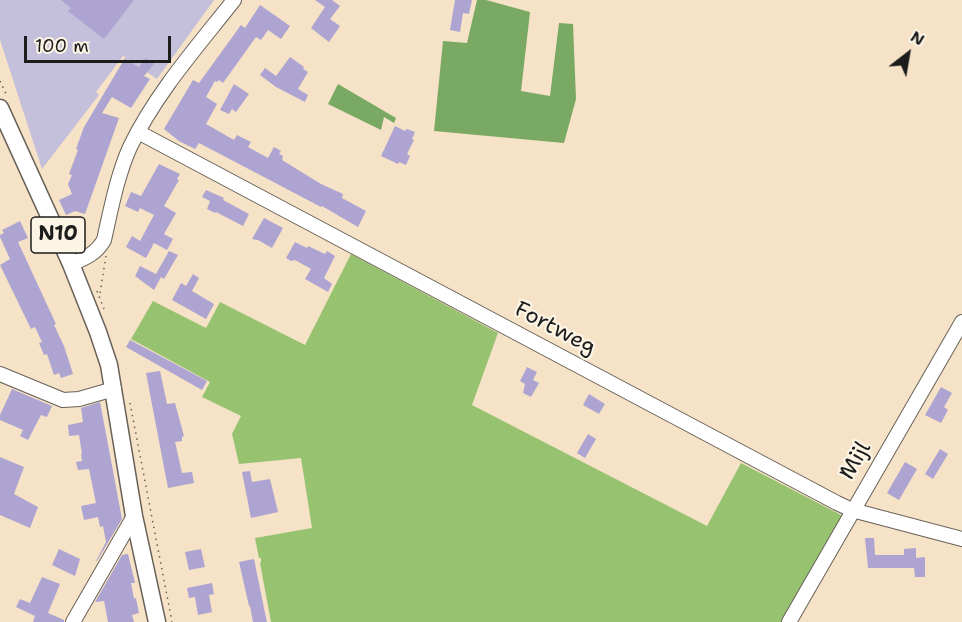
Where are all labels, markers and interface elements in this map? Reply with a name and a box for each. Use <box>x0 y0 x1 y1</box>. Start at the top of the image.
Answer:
scale bar <box>27 24 174 62</box>
north arrow <box>878 24 938 84</box>
text: N <box>907 26 928 50</box>
text: 100 m <box>35 34 89 58</box>
road number: N10 <box>31 217 85 253</box>
street label: Fortweg <box>510 297 600 361</box>
street label: Mijl <box>835 437 877 485</box>

